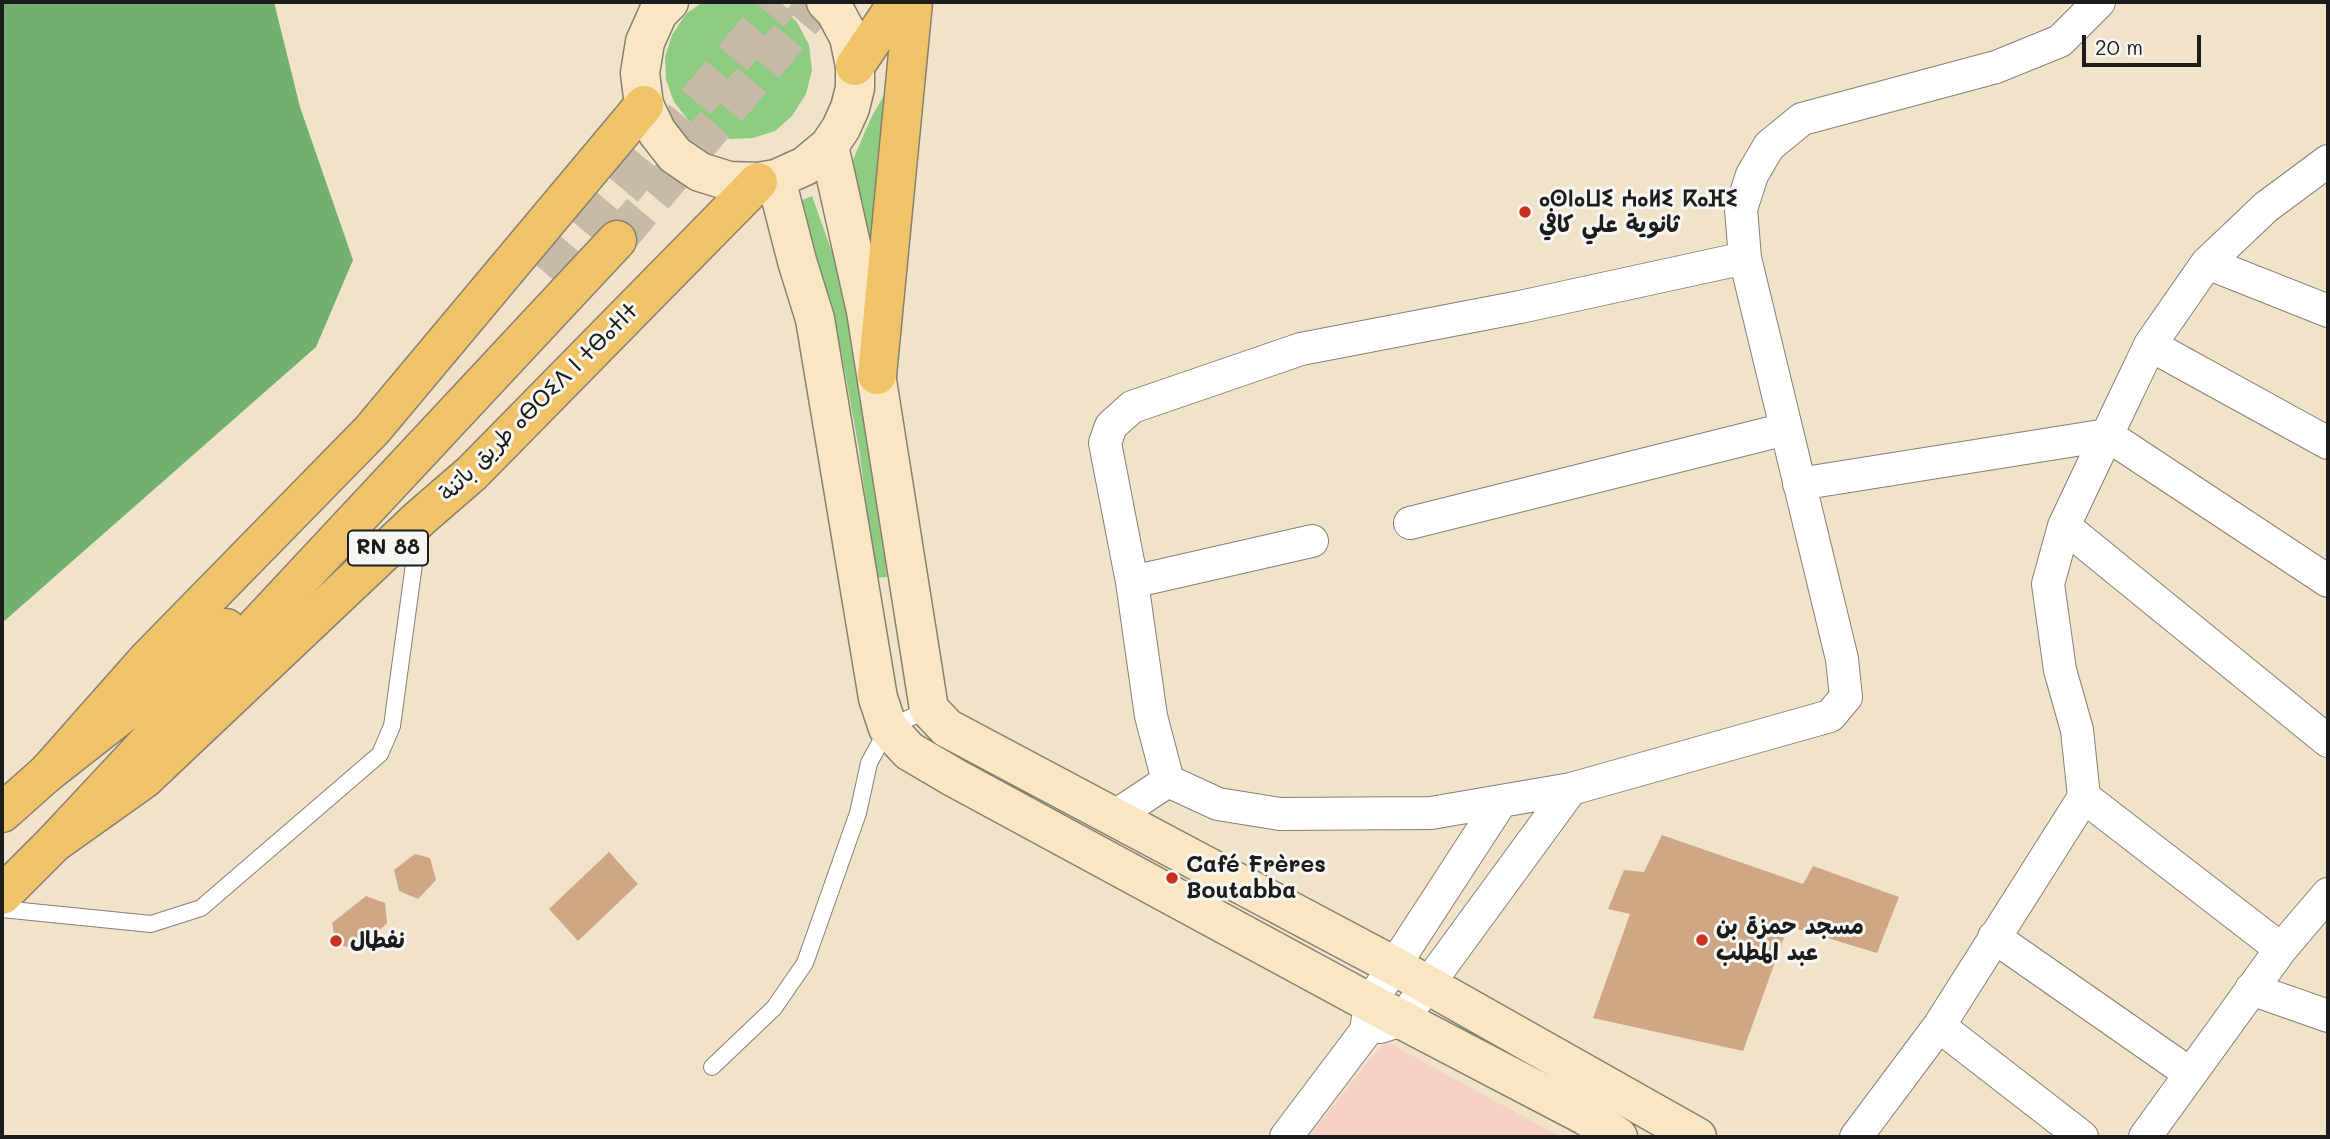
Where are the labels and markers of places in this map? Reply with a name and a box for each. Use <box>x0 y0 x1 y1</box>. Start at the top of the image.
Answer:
place label: ⴰⵙⵏⴰⵡⵉ ⵄⴰⵍⵉ ⴽⴰⴼⵉ ثانوية علي كافي <box>1539 185 1738 239</box>
marker: ⴰⵙⵏⴰⵡⵉ ⵄⴰⵍⵉ ⴽⴰⴼⵉ ثانوية علي كافي <box>1517 204 1533 220</box>
place label: Café Frères Boutabba <box>1186 851 1326 905</box>
marker: Café Frères Boutabba <box>1164 870 1180 886</box>
place label: مسجد حمزة بن عبد المطلب <box>1716 913 1864 967</box>
place label: نفطال <box>350 927 405 955</box>
marker: مسجد حمزة بن عبد المطلب <box>1694 932 1710 948</box>
marker: نفطال <box>328 933 344 949</box>

